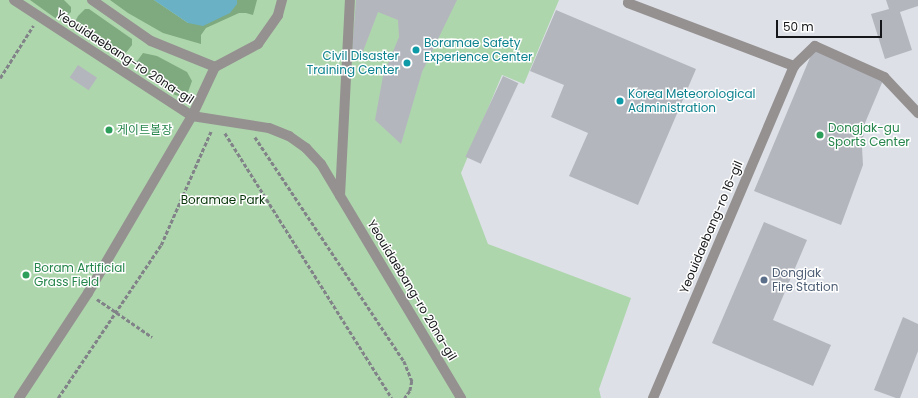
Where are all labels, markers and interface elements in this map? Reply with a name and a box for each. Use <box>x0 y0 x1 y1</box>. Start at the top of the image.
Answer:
street label: Yeouidaebang-ro 20na-gil <box>53 7 197 107</box>
scale bar <box>778 12 884 38</box>
text: 50 m <box>783 18 814 35</box>
place label: Boramae Safety Experience Center <box>424 36 533 64</box>
marker: Boramae Safety Experience Center <box>411 45 421 55</box>
place label: Civil Disaster Training Center <box>307 49 399 77</box>
marker: Civil Disaster Training Center <box>402 58 412 68</box>
place label: Korea Meteorological Administration <box>628 87 756 115</box>
marker: Korea Meteorological Administration <box>615 96 625 106</box>
place label: Dongjak-gu Sports Center <box>828 121 910 149</box>
place label: 게이트볼장 <box>117 123 172 137</box>
marker: 게이트볼장 <box>104 125 114 135</box>
marker: Dongjak-gu Sports Center <box>815 130 825 140</box>
street label: Yeouidaebang-ro 16-gil <box>677 159 745 295</box>
park label: Boramae Park <box>181 193 265 207</box>
street label: Yeouidaebang-ro 20na-gil <box>364 217 460 363</box>
place label: Boram Artificial Grass Field <box>34 261 125 289</box>
place label: Dongjak Fire Station <box>772 266 838 294</box>
marker: Boram Artificial Grass Field <box>21 270 31 280</box>
marker: Dongjak Fire Station <box>759 275 769 285</box>

